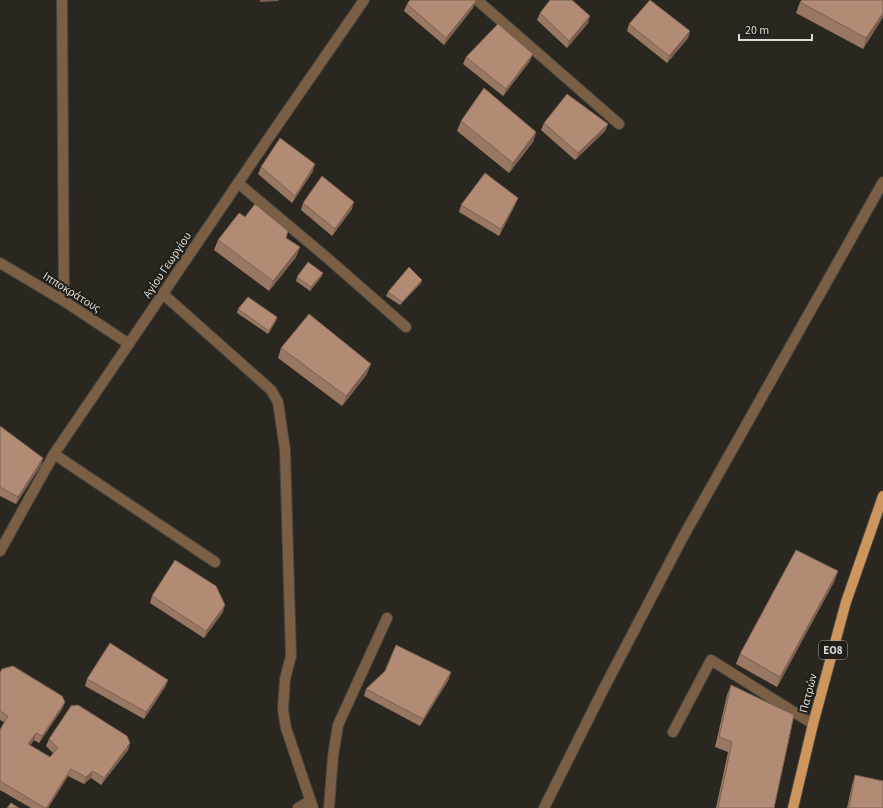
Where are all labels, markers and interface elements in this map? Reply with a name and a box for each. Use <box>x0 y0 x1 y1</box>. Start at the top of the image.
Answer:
scale bar <box>739 16 812 42</box>
text: 20 m <box>745 22 769 39</box>
street label: Αγίου Γεωργίου <box>139 229 196 302</box>
street label: Ιπποκράτους <box>39 268 104 317</box>
road number: ΕΟ8 <box>819 641 847 659</box>
street label: Πατρών <box>795 671 822 715</box>

